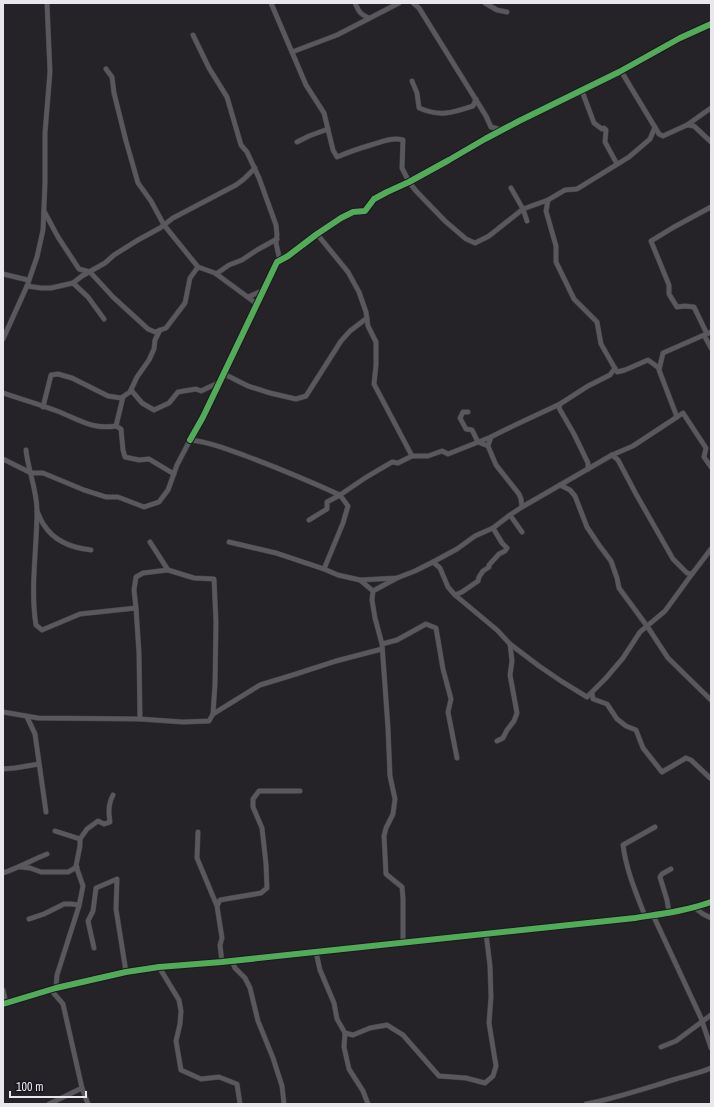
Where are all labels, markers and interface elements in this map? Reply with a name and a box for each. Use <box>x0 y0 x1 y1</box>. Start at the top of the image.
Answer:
scale bar <box>10 1073 86 1099</box>
text: 100 m <box>16 1079 43 1095</box>

